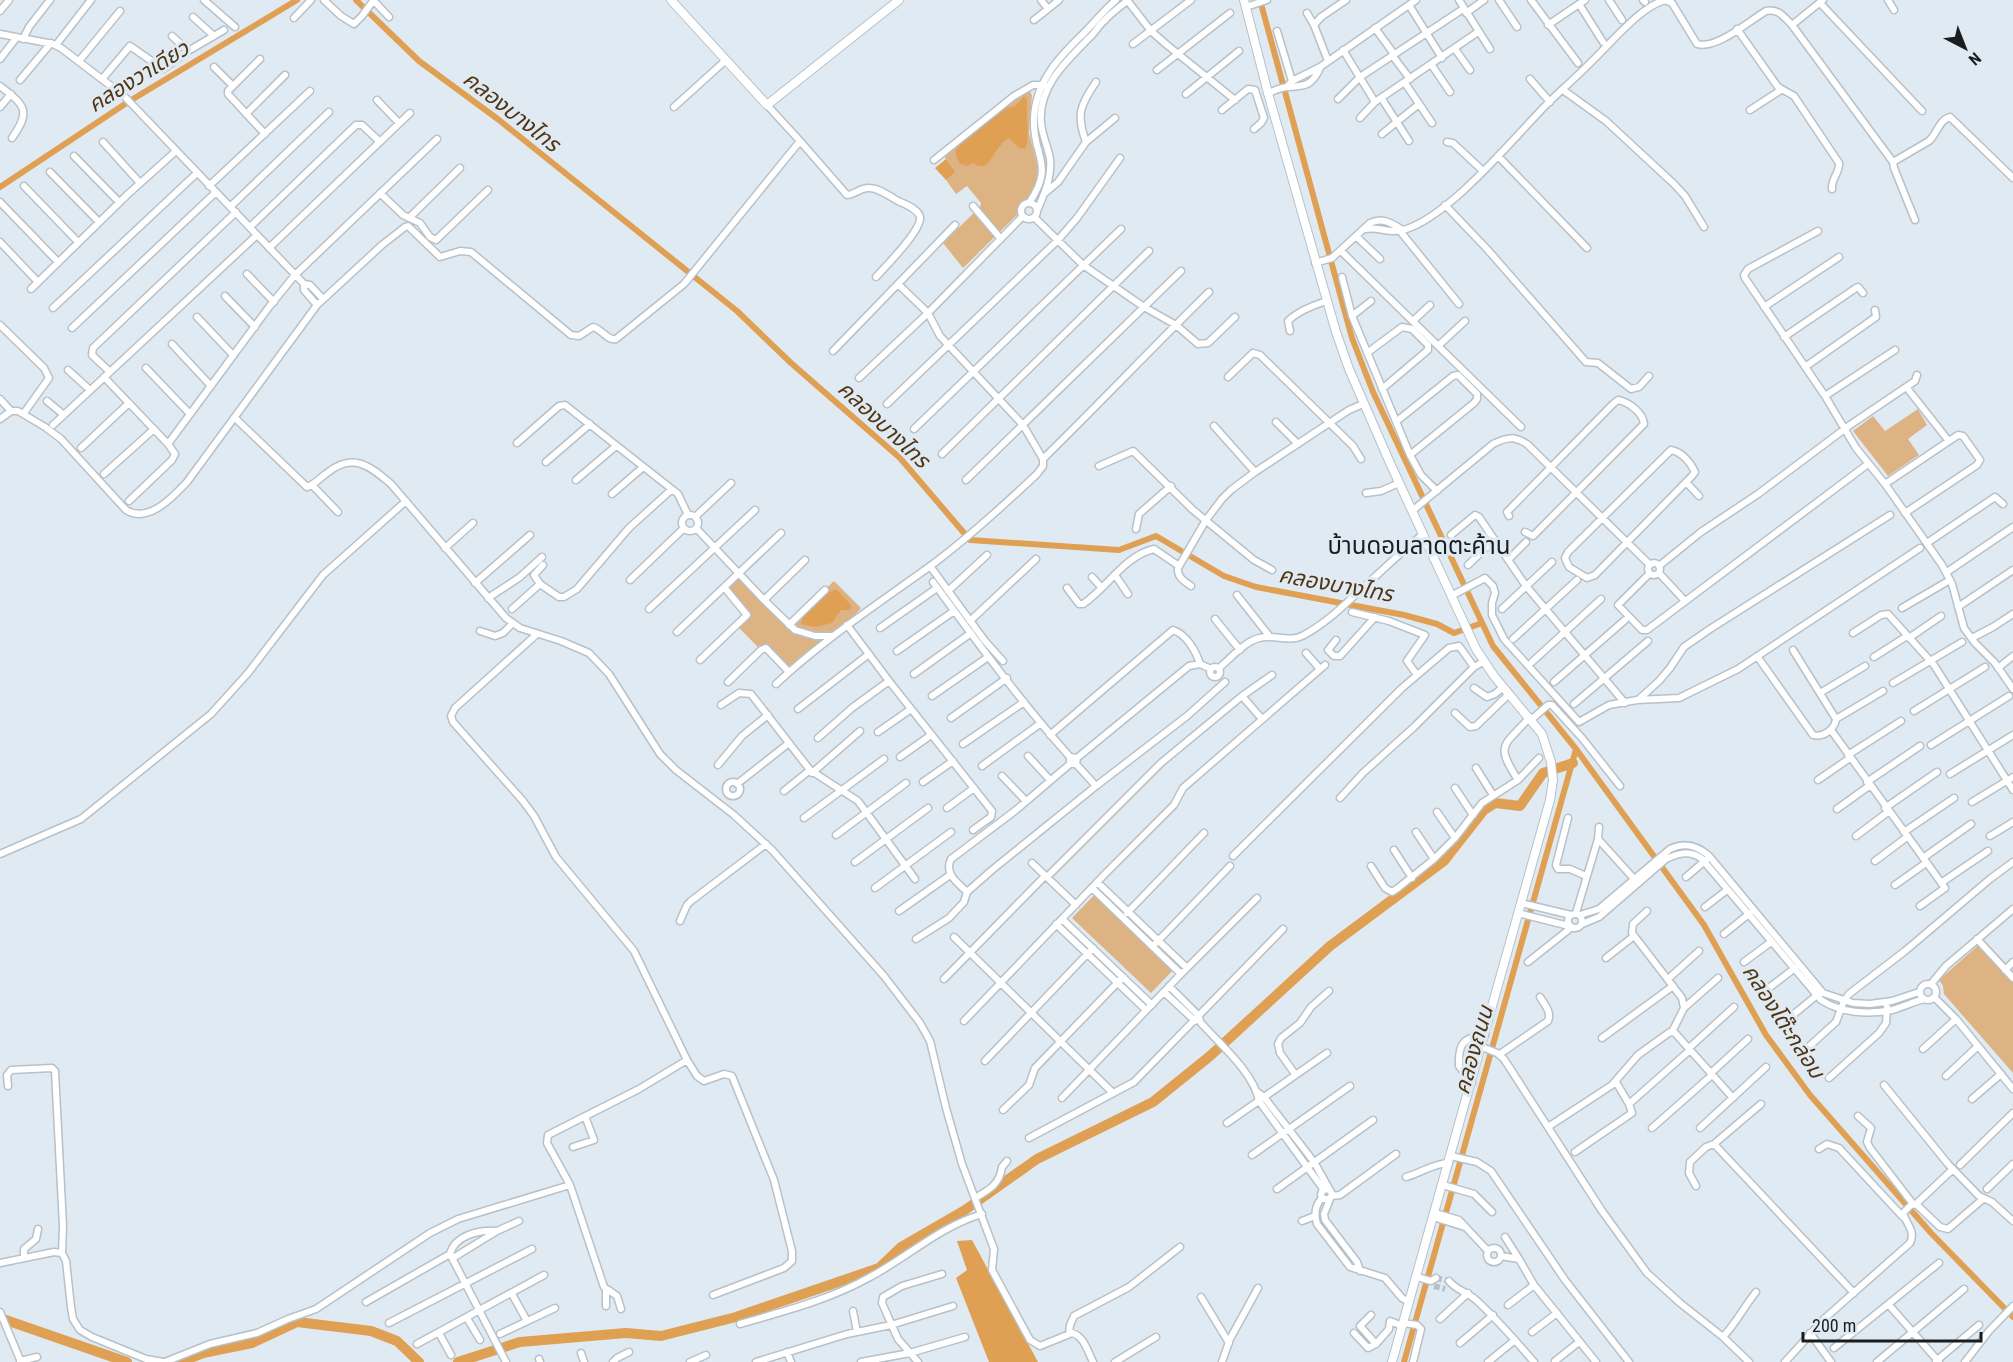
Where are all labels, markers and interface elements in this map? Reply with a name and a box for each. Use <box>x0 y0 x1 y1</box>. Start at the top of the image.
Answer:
north arrow <box>1935 18 1995 78</box>
water label: คลองวาเดียว <box>83 35 194 117</box>
text: N <box>1965 48 1985 69</box>
water label: คลองบางไทร <box>459 66 567 158</box>
water label: คลองบางไทร <box>833 376 936 474</box>
district label: บ้านดอนลาดตะค้าน <box>1327 532 1511 560</box>
water label: คลองบางไทร <box>1277 562 1397 607</box>
water label: คลองโต๊ะกล่อม <box>1738 960 1830 1084</box>
water label: คลองถนน <box>1449 1002 1498 1097</box>
scale bar <box>1803 1305 1982 1343</box>
text: 200 m <box>1812 1315 1856 1336</box>

